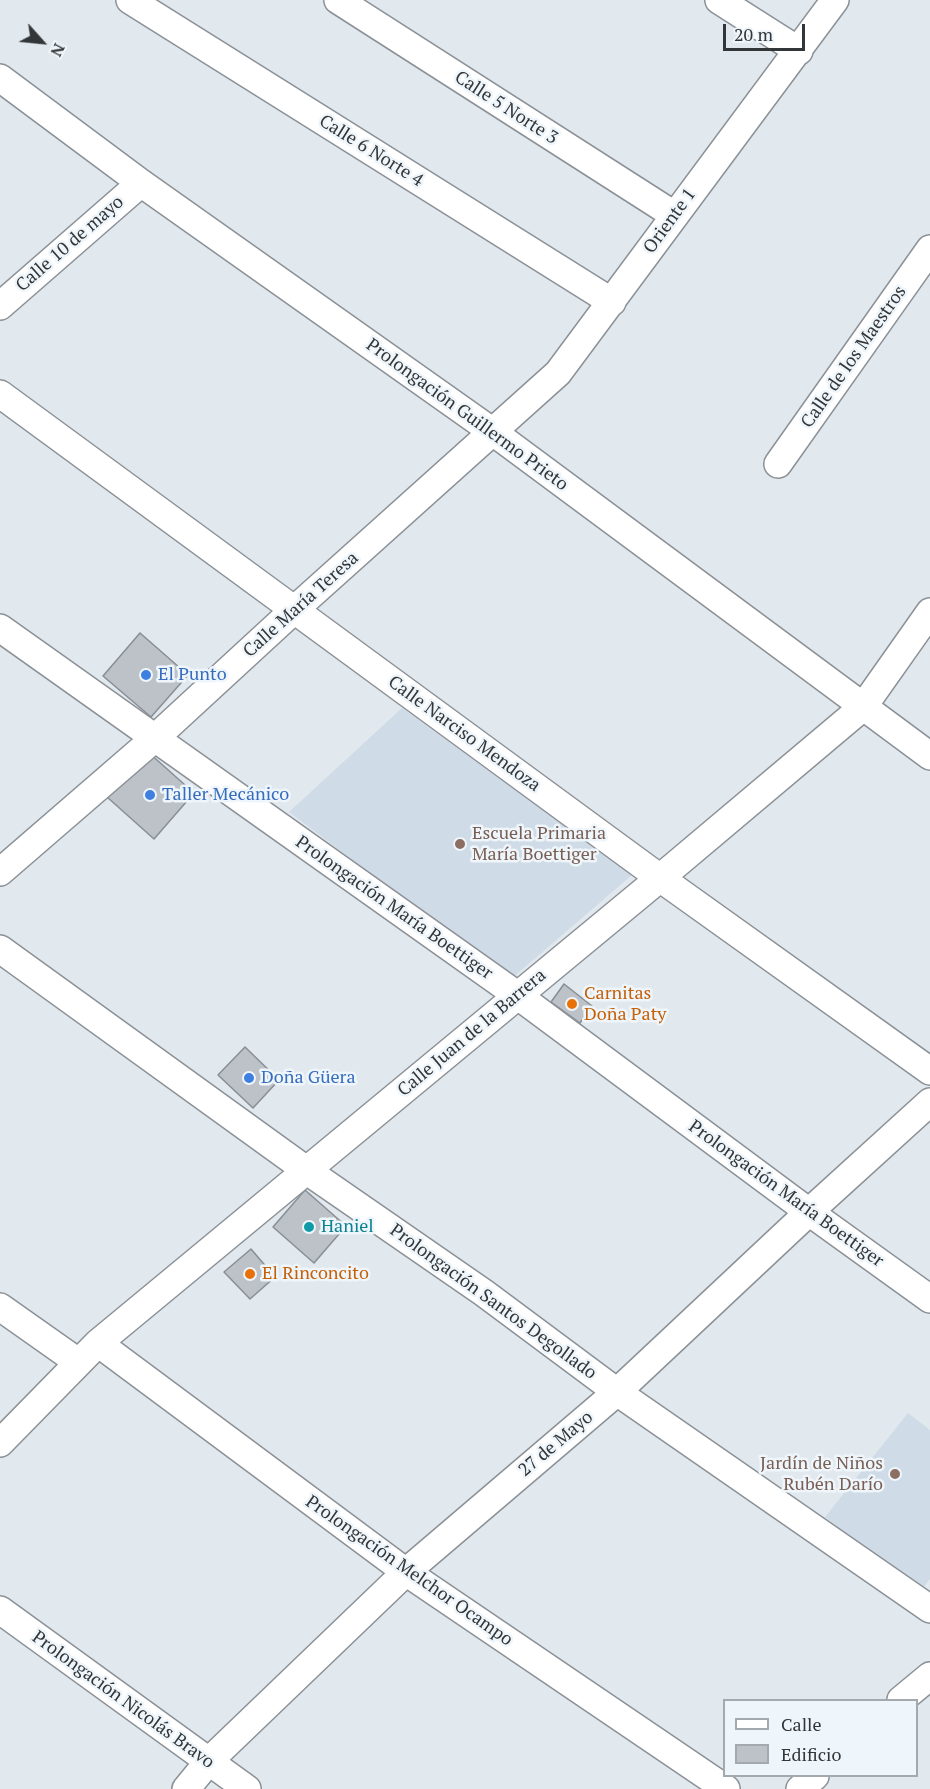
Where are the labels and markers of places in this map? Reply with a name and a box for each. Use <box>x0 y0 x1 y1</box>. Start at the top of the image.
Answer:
place label: El Punto <box>158 664 227 686</box>
marker: El Punto <box>139 668 153 682</box>
place label: Taller Mecánico <box>162 784 289 806</box>
marker: Taller Mecánico <box>143 788 157 802</box>
place label: Escuela Primaria María Boettiger <box>472 823 606 866</box>
marker: Escuela Primaria María Boettiger <box>453 837 467 851</box>
place label: Carnitas Doña Paty <box>584 983 666 1026</box>
marker: Carnitas Doña Paty <box>565 997 579 1011</box>
place label: Doña Güera <box>261 1067 356 1089</box>
marker: Doña Güera <box>242 1071 256 1085</box>
place label: Haniel <box>321 1216 374 1238</box>
marker: Haniel <box>302 1220 316 1234</box>
place label: El Rinconcito <box>262 1263 369 1285</box>
marker: El Rinconcito <box>243 1267 257 1281</box>
place label: Jardín de Niños Rubén Darío <box>760 1453 883 1496</box>
marker: Jardín de Niños Rubén Darío <box>888 1467 902 1481</box>

